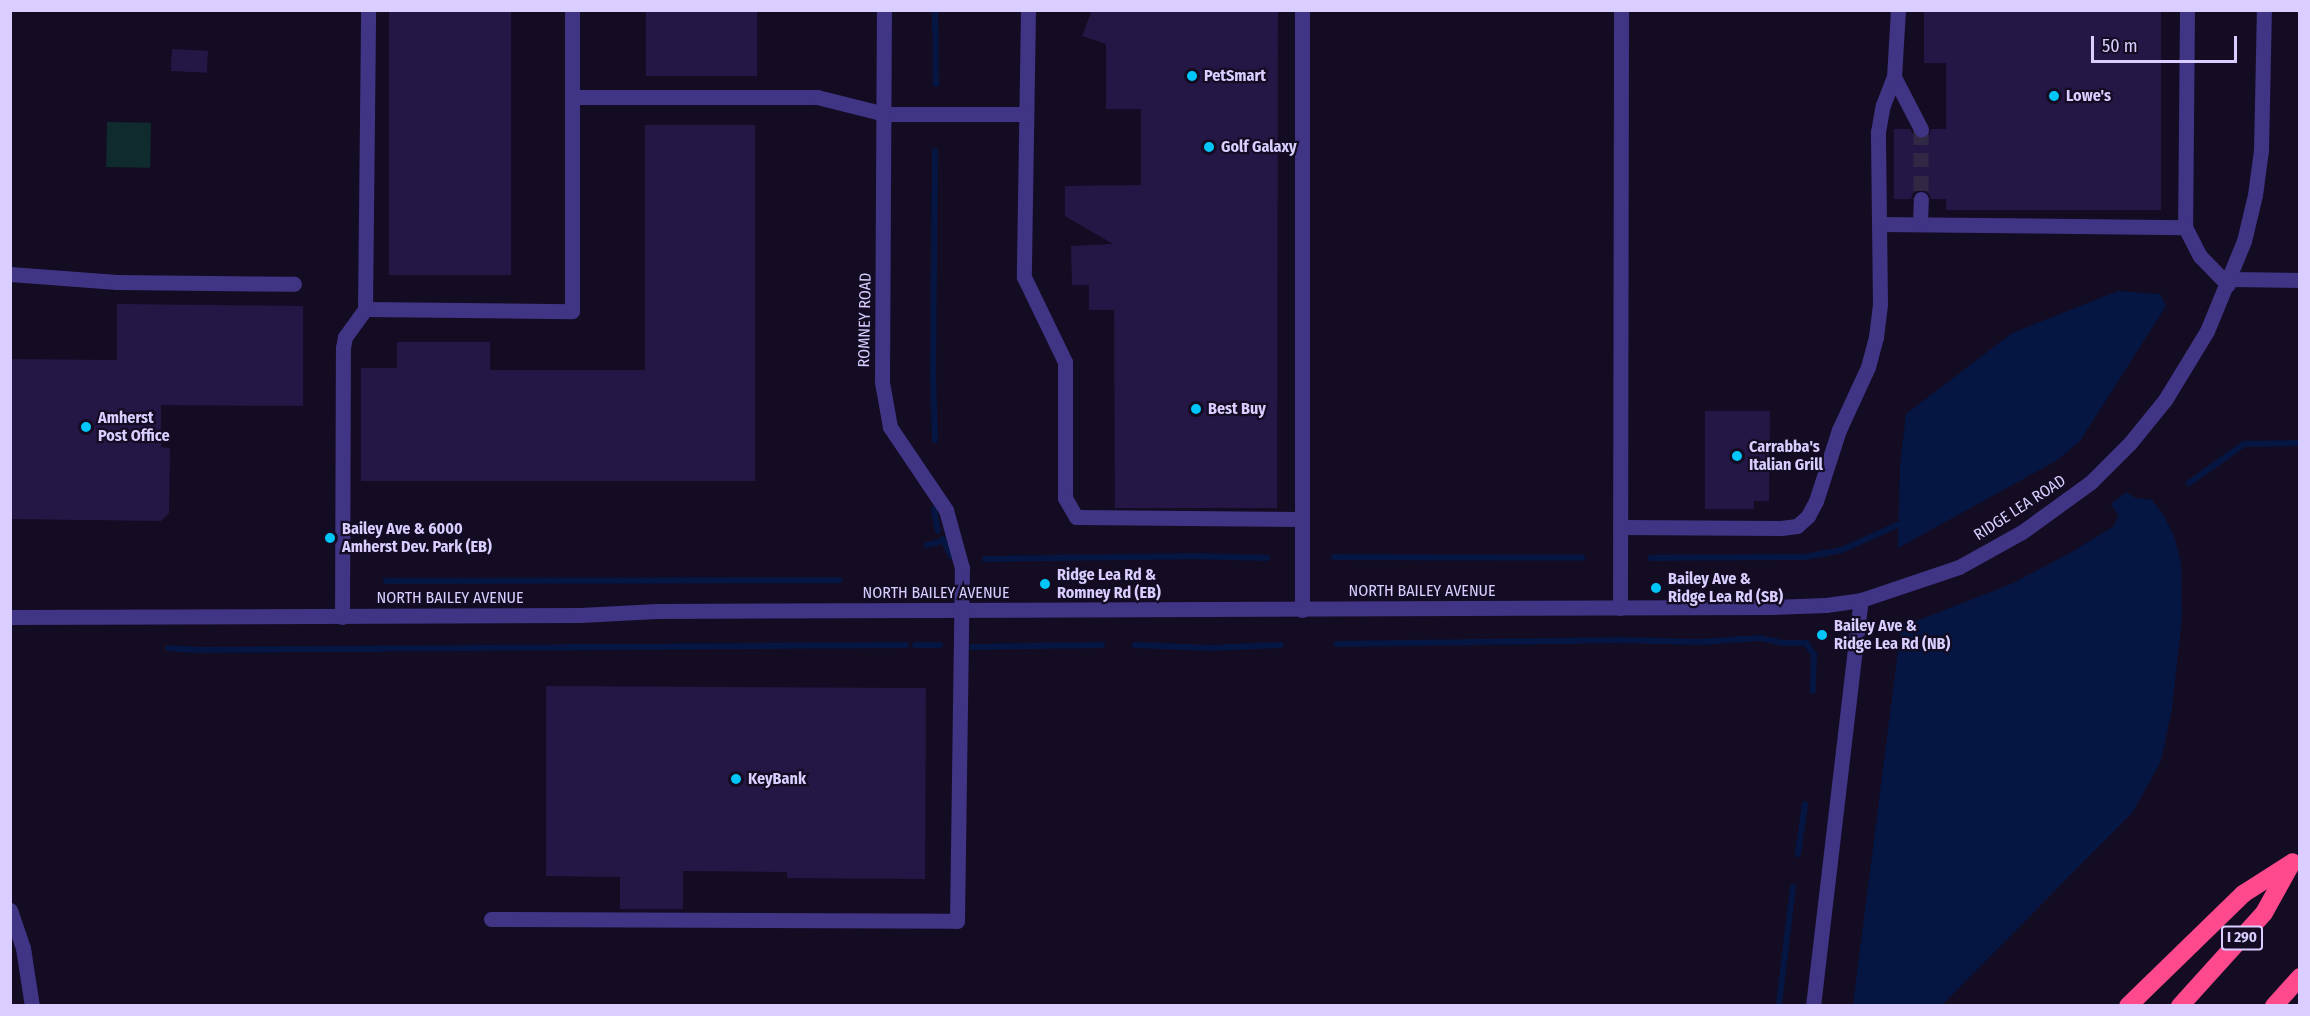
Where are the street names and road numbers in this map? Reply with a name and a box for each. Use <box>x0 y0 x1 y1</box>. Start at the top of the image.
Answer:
street label: ROMNEY ROAD <box>855 272 875 368</box>
street label: RIDGE LEA ROAD <box>1970 471 2070 545</box>
street label: NORTH BAILEY AVENUE <box>1348 581 1496 601</box>
street label: NORTH BAILEY AVENUE <box>862 583 1010 603</box>
street label: NORTH BAILEY AVENUE <box>376 588 524 608</box>
road number: I 290 <box>2221 926 2263 950</box>

